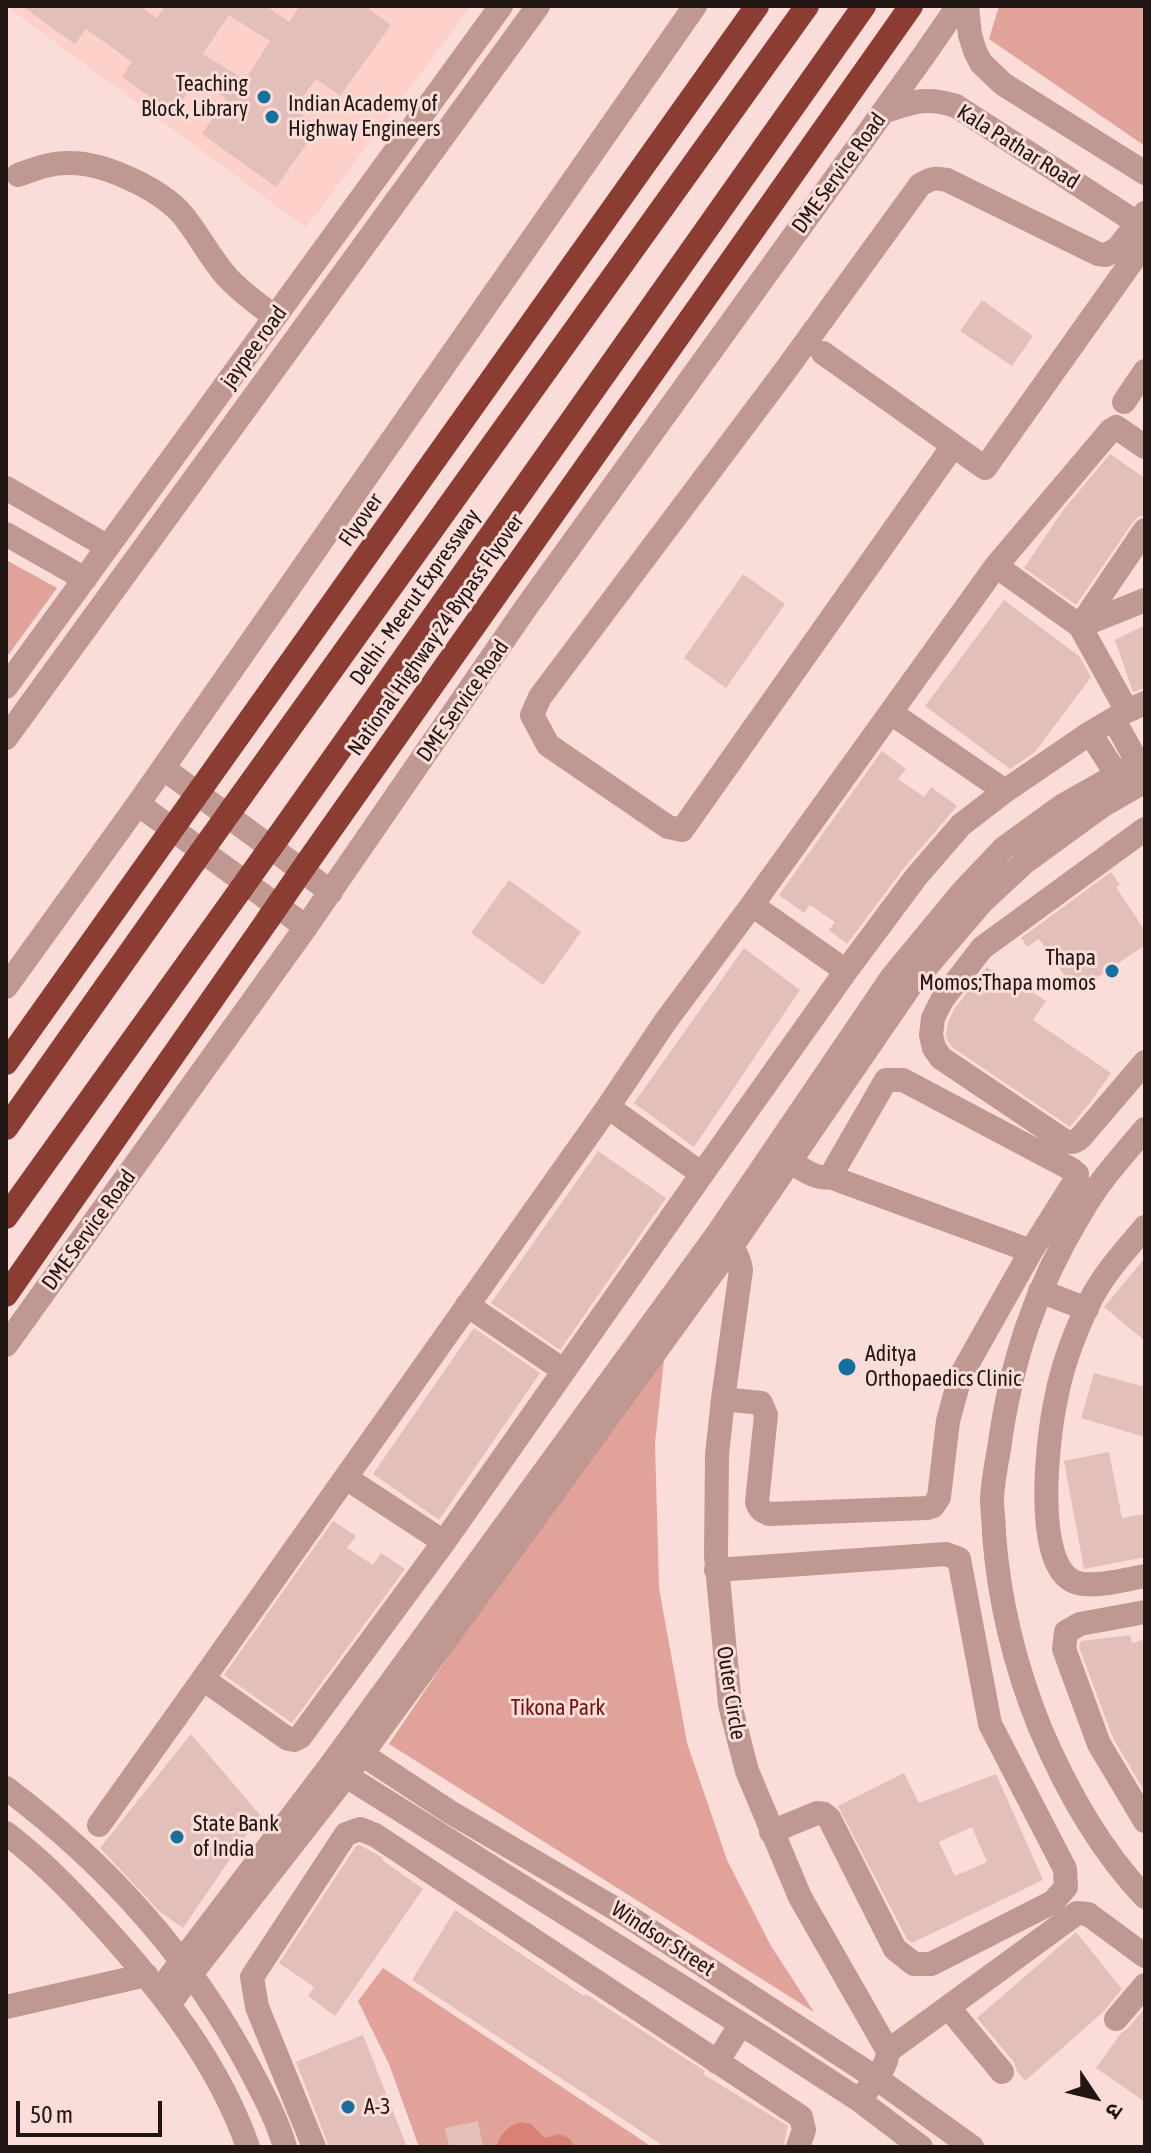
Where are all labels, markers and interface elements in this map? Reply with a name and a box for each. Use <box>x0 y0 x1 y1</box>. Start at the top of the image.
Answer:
place label: Teaching Block, Library <box>141 71 248 122</box>
marker: Teaching Block, Library <box>255 88 273 106</box>
place label: Indian Academy of Highway Engineers <box>288 91 441 142</box>
street label: Kala Pathar Road <box>952 99 1084 195</box>
marker: Indian Academy of Highway Engineers <box>263 108 281 126</box>
street label: DME Service Road <box>786 108 892 238</box>
street label: jaypee road <box>215 301 293 393</box>
street label: Flyover <box>333 488 389 552</box>
street label: Delhi - Meerut Expressway <box>344 504 486 690</box>
street label: National Highway 24 Bypass Flyover <box>342 509 530 761</box>
street label: DME Service Road <box>411 635 515 767</box>
place label: Thapa Momos;Thapa momos <box>919 945 1096 996</box>
marker: Thapa Momos;Thapa momos <box>1103 962 1121 980</box>
street label: DME Service Road <box>36 1165 142 1295</box>
place label: Aditya Orthopaedics Clinic <box>865 1341 1021 1392</box>
marker: Aditya Orthopaedics Clinic <box>836 1356 858 1378</box>
street label: Outer Circle <box>711 1644 751 1742</box>
park label: Tikona Park <box>511 1695 605 1721</box>
place label: State Bank of India <box>193 1811 279 1862</box>
marker: State Bank of India <box>168 1828 186 1846</box>
street label: Windsor Street <box>606 1896 720 1982</box>
north arrow <box>1055 2057 1135 2137</box>
scale bar <box>20 2085 166 2135</box>
place label: A-3 <box>364 2094 391 2120</box>
marker: A-3 <box>339 2098 357 2116</box>
text: उ <box>1100 2098 1129 2123</box>
text: 50 m <box>30 2101 73 2128</box>

